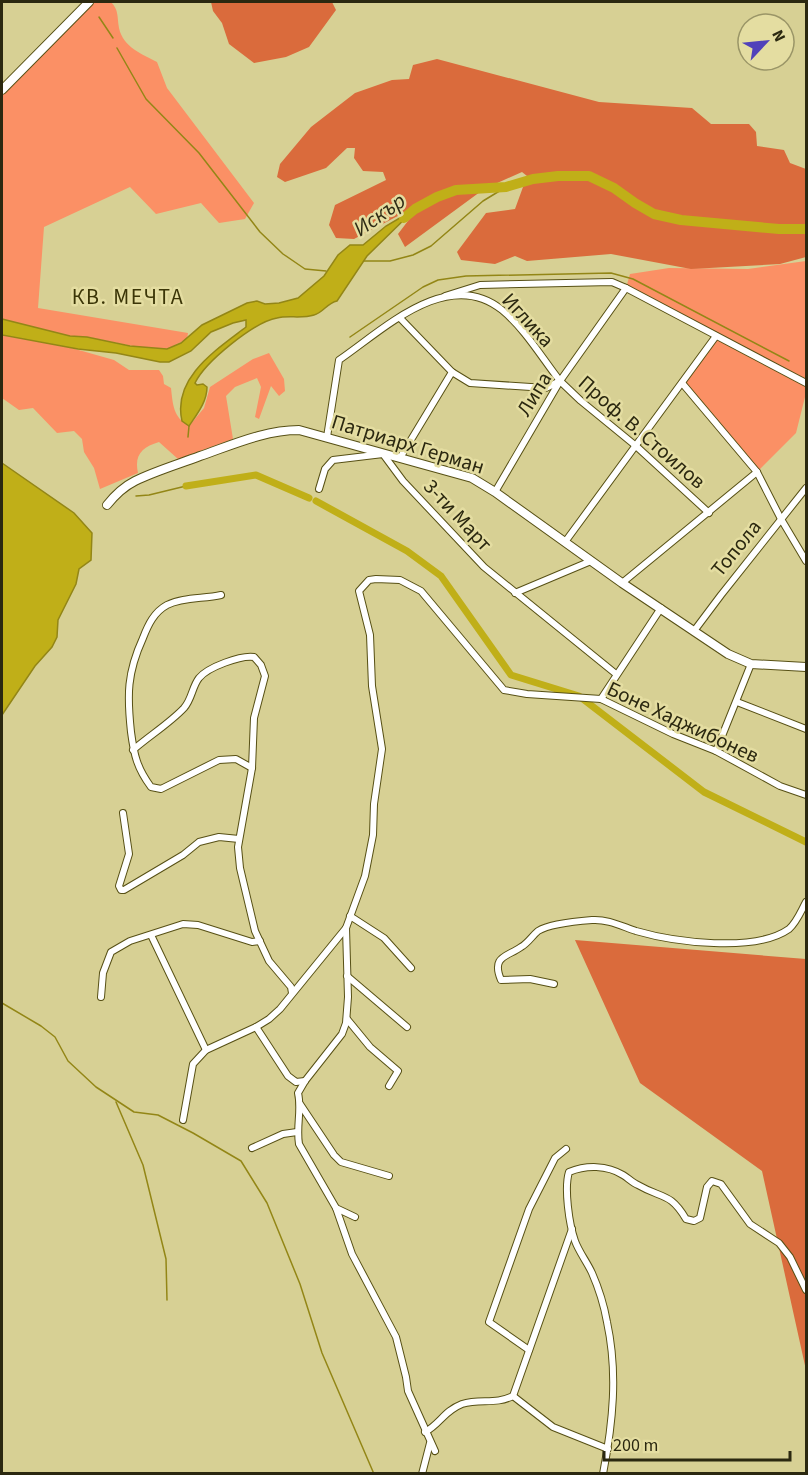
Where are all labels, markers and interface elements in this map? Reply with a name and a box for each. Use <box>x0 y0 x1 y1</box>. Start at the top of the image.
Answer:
north arrow <box>736 12 796 72</box>
text: N <box>766 26 791 45</box>
water label: Искър <box>347 185 412 244</box>
district label: КВ. МЕЧТА <box>72 281 184 313</box>
street label: Иглика <box>495 286 561 354</box>
street label: Липа <box>509 366 559 422</box>
street label: Проф. В. Стоилов <box>572 368 712 496</box>
street label: Патриарх Герман <box>328 406 488 482</box>
street label: 3-ти Март <box>417 472 500 558</box>
street label: Топола <box>704 513 768 583</box>
street label: Боне Хаджибонев <box>602 674 764 770</box>
scale bar <box>604 1424 790 1462</box>
text: 200 m <box>613 1433 658 1458</box>

